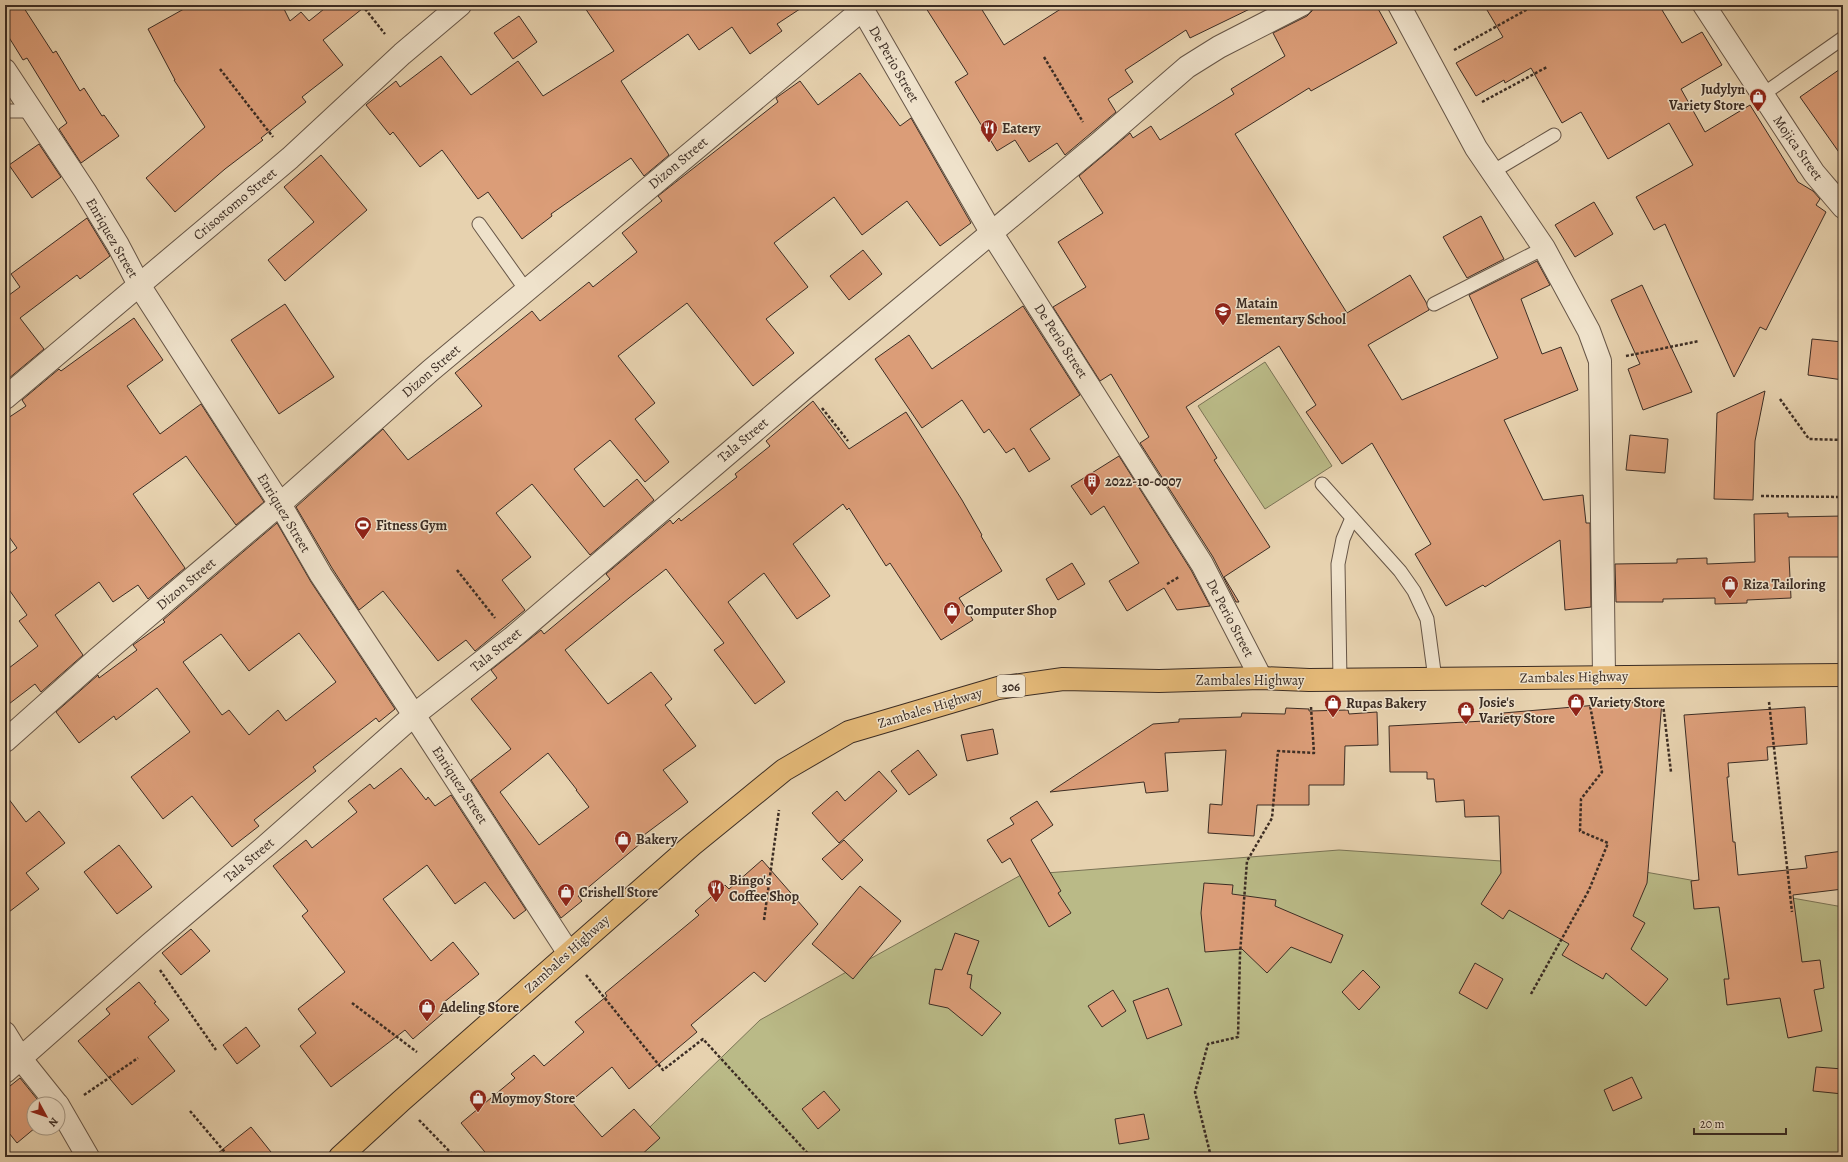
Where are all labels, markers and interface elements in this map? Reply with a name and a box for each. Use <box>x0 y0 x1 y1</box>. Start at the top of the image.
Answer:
street label: De Perio Street <box>864 22 924 106</box>
place label: Judylyn Variety Store <box>1668 80 1746 115</box>
shop icon: Judylyn Variety Store <box>1748 87 1768 112</box>
street label: Mojica Street <box>1769 112 1828 185</box>
restaurant icon: Eatery <box>979 118 999 143</box>
place label: Eatery <box>1002 119 1041 138</box>
street label: Dizon Street <box>644 132 712 193</box>
street label: Crisostomo Street <box>189 163 281 245</box>
street label: Enriquez Street <box>81 194 143 282</box>
place label: Matain Elementary School <box>1236 294 1346 329</box>
street label: De Perio Street <box>1030 300 1093 382</box>
school or university icon: Matain Elementary School <box>1213 301 1233 326</box>
street label: Dizon Street <box>398 340 465 402</box>
street label: Tala Street <box>714 413 773 467</box>
street label: Enriquez Street <box>253 470 315 557</box>
building icon: 2022-10-0007 <box>1082 471 1102 496</box>
place label: 2022-10-0007 <box>1105 472 1181 491</box>
sports icon: Fitness Gym <box>353 515 373 540</box>
place label: Fitness Gym <box>376 516 447 535</box>
street label: Dizon Street <box>152 553 220 614</box>
shop icon: Riza Tailoring <box>1720 574 1740 599</box>
place label: Riza Tailoring <box>1743 575 1826 594</box>
street label: De Perio Street <box>1201 576 1259 661</box>
shop icon: Computer Shop <box>942 600 962 625</box>
place label: Computer Shop <box>965 601 1057 620</box>
street label: Tala Street <box>466 623 526 676</box>
street label: Zambales Highway <box>1520 667 1629 687</box>
street label: Zambales Highway <box>1196 671 1305 690</box>
road number: 306 <box>997 675 1025 697</box>
street label: Zambales Highway <box>875 683 985 733</box>
shop icon: Variety Store <box>1566 692 1586 717</box>
shop icon: Rupas Bakery <box>1323 693 1343 718</box>
place label: Josie's Variety Store <box>1478 693 1555 728</box>
place label: Variety Store <box>1588 693 1665 712</box>
place label: Rupas Bakery <box>1346 694 1427 713</box>
shop icon: Josie's Variety Store <box>1456 700 1476 725</box>
street label: Enriquez Street <box>428 742 493 828</box>
shop icon: Bakery <box>613 829 633 854</box>
place label: Bakery <box>636 830 678 849</box>
street label: Tala Street <box>220 833 279 887</box>
place label: Bingo's Coffee Shop <box>729 871 799 906</box>
restaurant icon: Bingo's Coffee Shop <box>706 878 726 903</box>
shop icon: Crishell Store <box>556 882 576 907</box>
place label: Crishell Store <box>579 883 659 902</box>
street label: Zambales Highway <box>520 910 614 997</box>
shop icon: Adeling Store <box>417 997 437 1022</box>
place label: Adeling Store <box>439 998 520 1017</box>
shop icon: Moymoy Store <box>468 1088 488 1113</box>
place label: Moymoy Store <box>491 1089 576 1108</box>
north arrow <box>26 1096 66 1136</box>
scale bar <box>1694 1110 1786 1136</box>
text: N <box>45 1114 62 1130</box>
text: 20 m <box>1700 1116 1724 1132</box>

